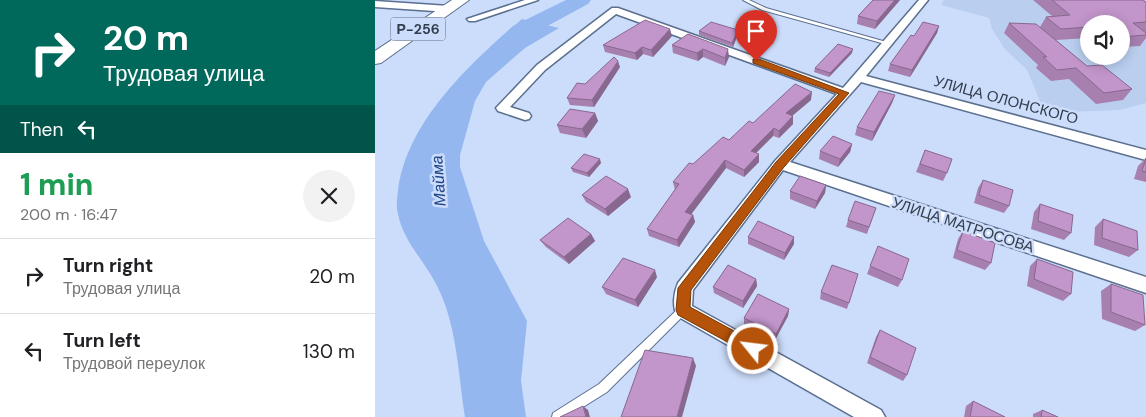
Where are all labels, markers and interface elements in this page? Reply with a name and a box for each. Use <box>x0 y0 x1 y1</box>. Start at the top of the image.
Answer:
pin <box>735 10 777 61</box>
text: 20 m <box>103 15 189 61</box>
map controls <box>1080 15 1130 65</box>
button: sound <box>1080 15 1130 65</box>
icon: arrive <box>742 17 770 45</box>
road number: Р-256 <box>390 18 445 40</box>
icon: right <box>20 20 85 85</box>
text: Трудовая улица <box>103 59 264 88</box>
street label: УЛИЦА ОЛОНСКОГО <box>932 71 1080 129</box>
icon: left <box>73 115 101 143</box>
text: Then <box>20 117 63 142</box>
water label: Майма <box>426 155 451 207</box>
text: 1 min <box>20 165 93 204</box>
button: close <box>303 170 355 222</box>
street label: УЛИЦА МАТРОСОВА <box>889 193 1037 257</box>
text: 200 m · 16:47 <box>20 204 118 225</box>
text: Turn right <box>63 253 153 278</box>
icon: right <box>20 262 48 290</box>
text: 20 m <box>309 264 355 289</box>
text: Трудовая улица <box>63 278 180 299</box>
position arrow <box>726 322 778 374</box>
text: Turn left <box>63 328 141 353</box>
icon: left <box>20 337 48 365</box>
text: 130 m <box>303 339 355 364</box>
text: Трудовой переулок <box>63 353 205 374</box>

